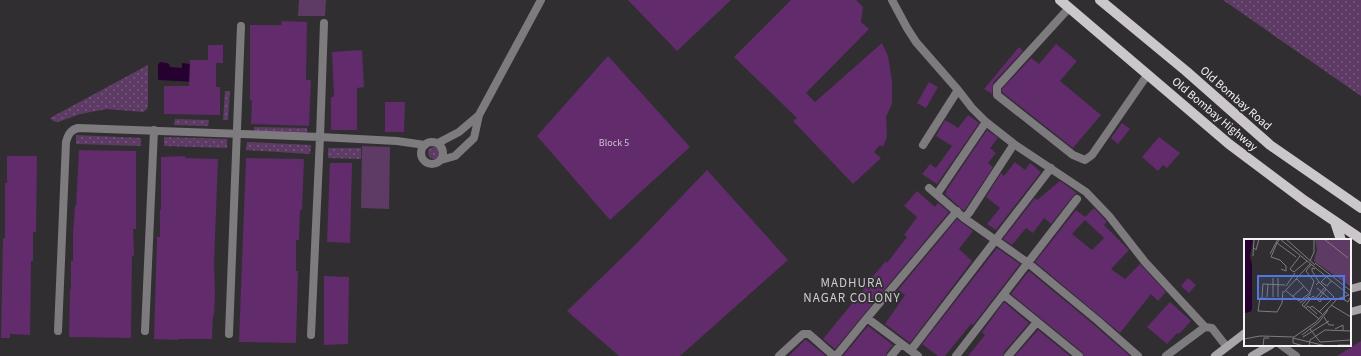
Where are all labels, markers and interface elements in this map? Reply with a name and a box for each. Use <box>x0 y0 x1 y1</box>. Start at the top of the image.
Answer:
street label: Old Bombay Road <box>1196 62 1275 134</box>
street label: Old Bombay Highway <box>1168 73 1262 156</box>
house number: Block 5 <box>599 136 629 150</box>
inset map <box>1244 239 1351 346</box>
district label: MADHURA NAGAR COLONY <box>803 274 901 307</box>

